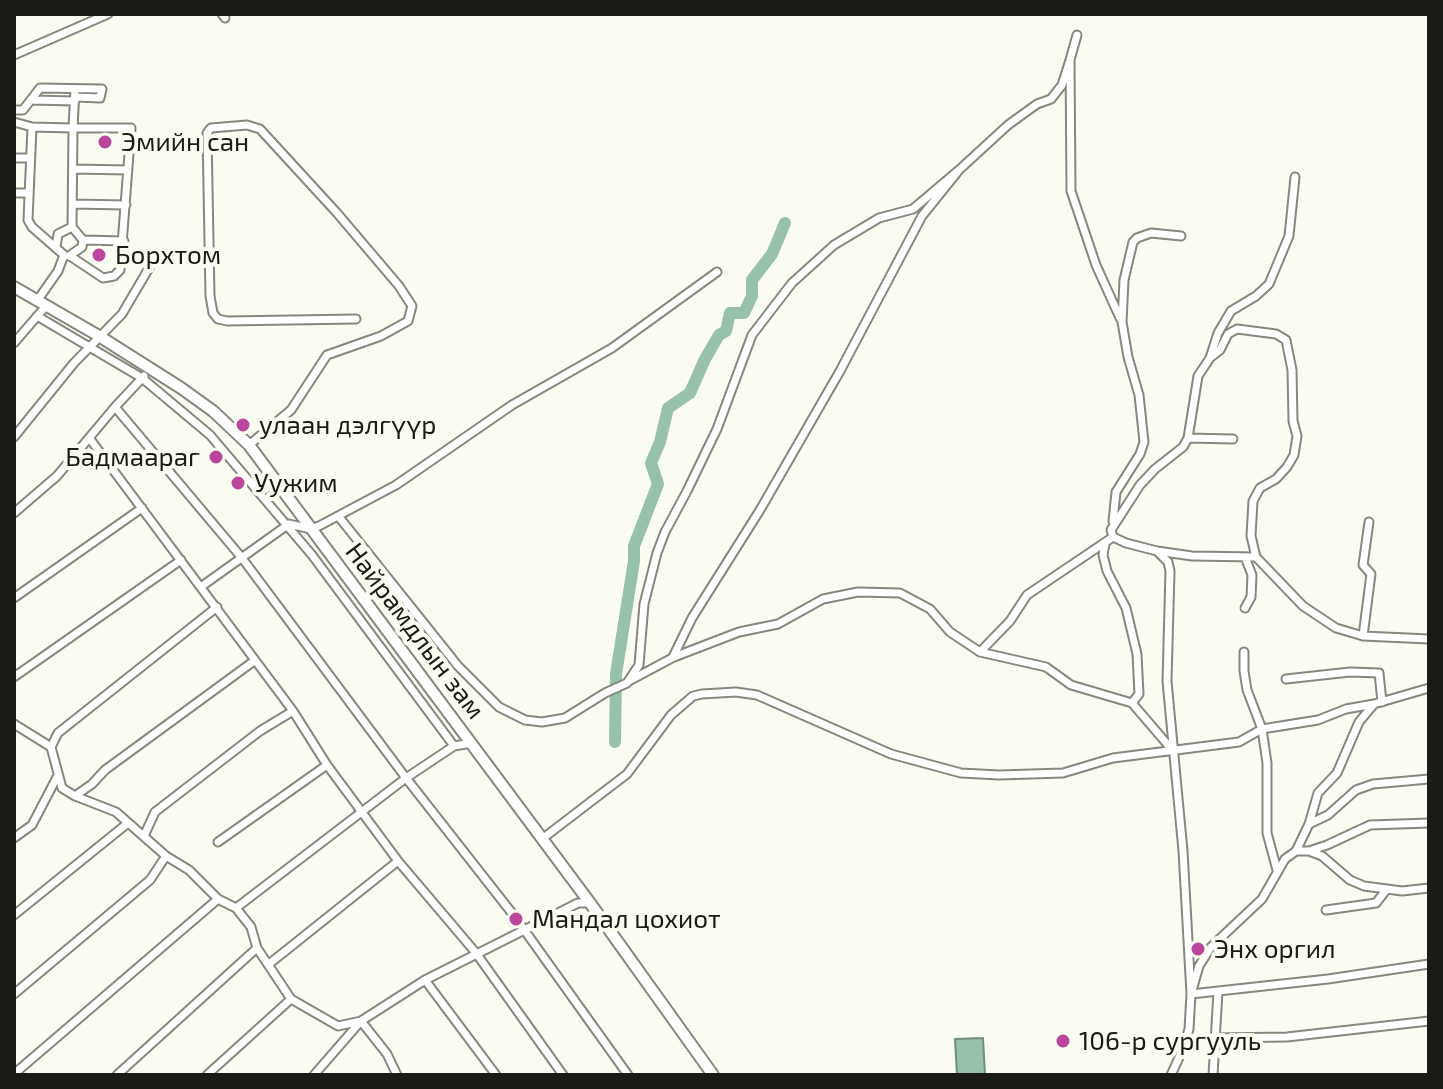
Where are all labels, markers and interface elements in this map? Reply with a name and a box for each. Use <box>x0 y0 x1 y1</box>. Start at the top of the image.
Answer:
place label: Эмийн сан <box>121 126 249 158</box>
marker: Эмийн сан <box>96 133 114 151</box>
place label: Борхтом <box>115 239 221 271</box>
marker: Борхтом <box>90 246 108 264</box>
place label: улаан дэлгүүр <box>259 409 436 441</box>
marker: улаан дэлгүүр <box>234 416 252 434</box>
place label: Бадмаараг <box>65 441 200 473</box>
marker: Бадмаараг <box>207 448 225 466</box>
place label: Уужим <box>254 467 338 499</box>
marker: Уужим <box>229 474 247 492</box>
street label: Найрамдлын зам <box>339 537 491 725</box>
place label: Мандал цохиот <box>532 903 721 935</box>
marker: Мандал цохиот <box>507 910 525 928</box>
place label: Энх оргил <box>1214 933 1336 965</box>
marker: Энх оргил <box>1189 940 1207 958</box>
place label: 106-р сургууль <box>1079 1025 1261 1057</box>
marker: 106-р сургууль <box>1054 1032 1072 1050</box>

